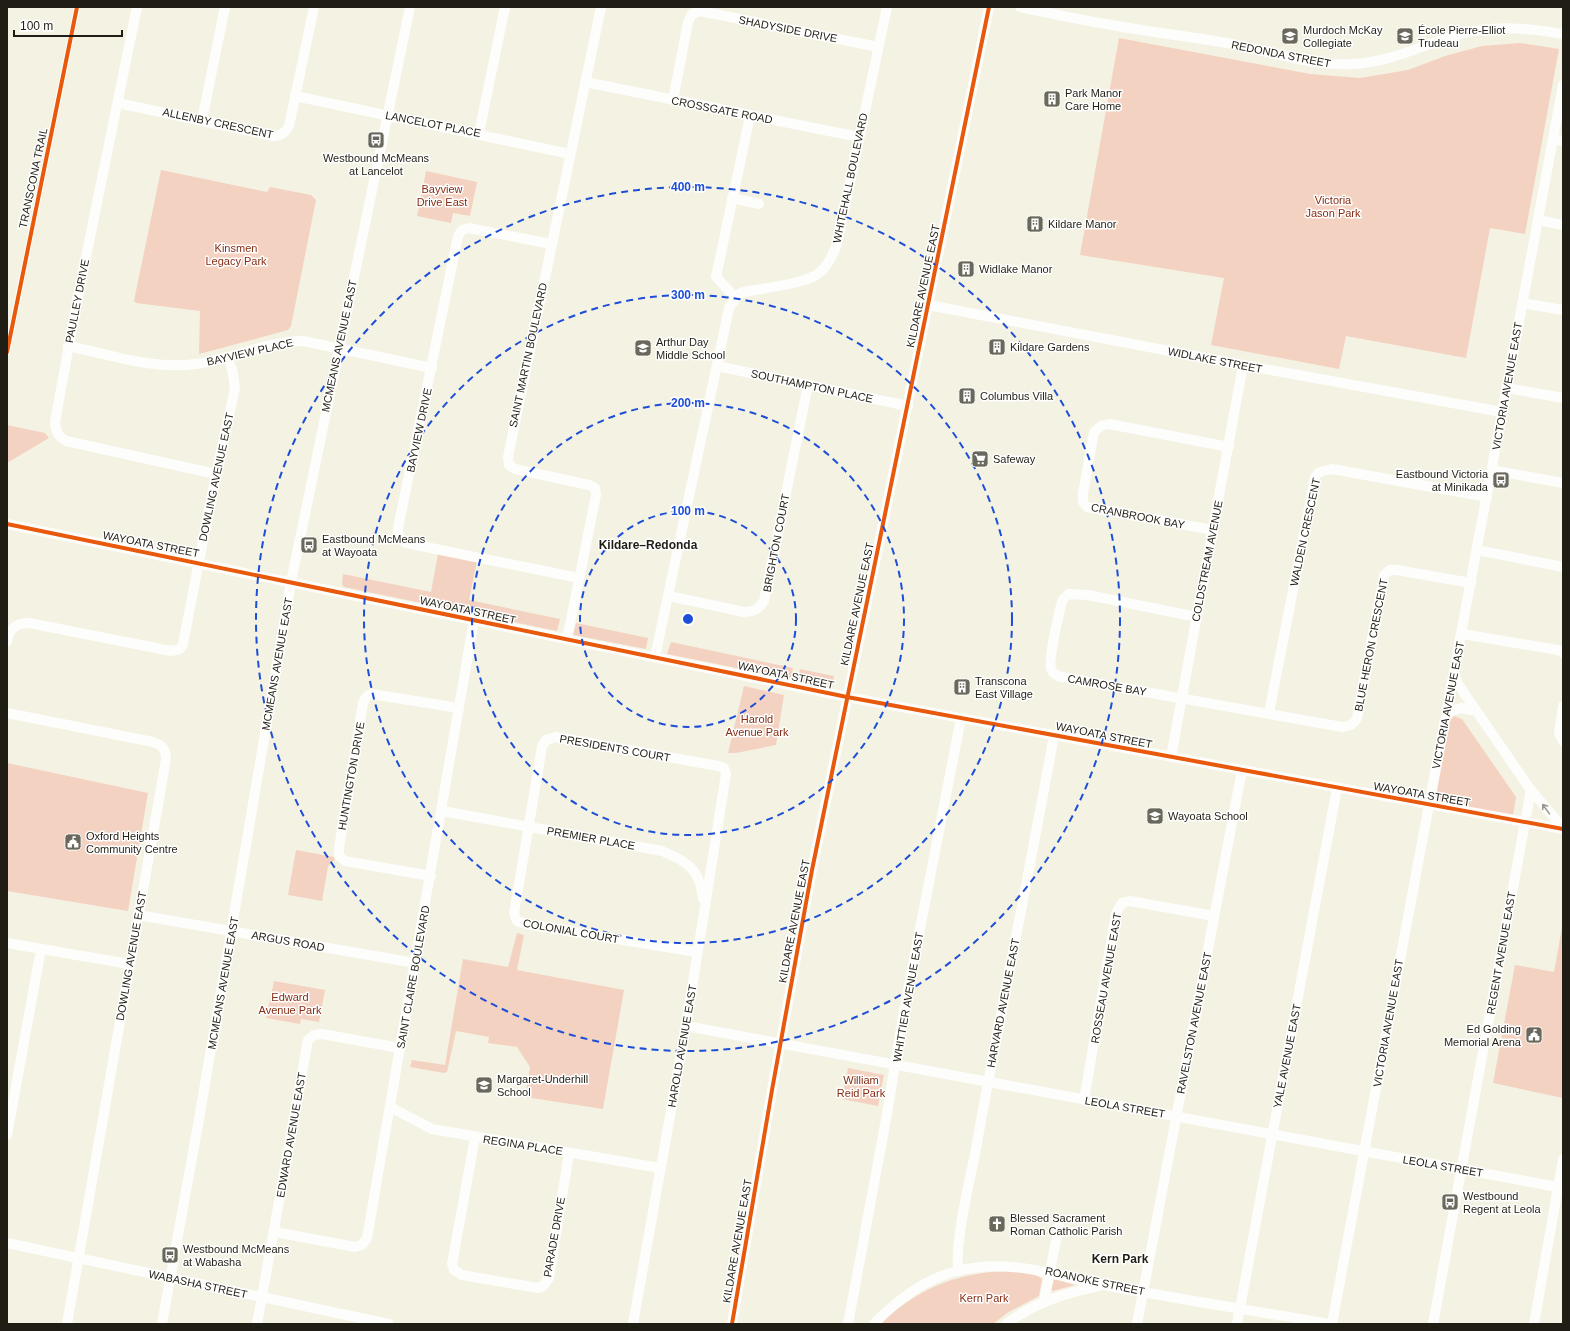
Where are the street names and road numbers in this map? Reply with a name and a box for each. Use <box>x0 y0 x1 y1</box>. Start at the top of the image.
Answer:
street label: SHADYSIDE DRIVE <box>738 14 838 44</box>
street label: REDONDA STREET <box>1230 38 1332 70</box>
street label: CROSSGATE ROAD <box>670 94 774 126</box>
street label: ALLENBY CRESCENT <box>162 105 275 141</box>
street label: LANCELOT PLACE <box>384 109 482 139</box>
street label: WHITEHALL BOULEVARD <box>830 112 870 244</box>
street label: TRANSCONA TRAIL <box>16 127 50 229</box>
street label: KILDARE AVENUE EAST <box>904 223 942 349</box>
street label: PAULLEY DRIVE <box>63 258 91 344</box>
street label: MCMEANS AVENUE EAST <box>319 279 359 413</box>
street label: SAINT MARTIN BOULEVARD <box>507 282 549 428</box>
street label: VICTORIA AVENUE EAST <box>1490 321 1524 451</box>
street label: BAYVIEW PLACE <box>206 336 294 368</box>
street label: WIDLAKE STREET <box>1167 345 1264 375</box>
street label: SOUTHAMPTON PLACE <box>750 367 874 405</box>
street label: BAYVIEW DRIVE <box>404 387 434 473</box>
street label: DOWLING AVENUE EAST <box>196 411 236 542</box>
street label: WALDEN CRESCENT <box>1288 477 1322 587</box>
street label: BRIGHTON COURT <box>761 493 791 593</box>
street label: COLDSTREAM AVENUE <box>1189 499 1225 623</box>
street label: CRANBROOK BAY <box>1090 501 1186 531</box>
street label: WAYOATA STREET <box>102 529 201 559</box>
street label: KILDARE AVENUE EAST <box>838 541 876 667</box>
street label: BLUE HERON CRESCENT <box>1352 577 1390 712</box>
street label: WAYOATA STREET <box>419 594 517 626</box>
street label: MCMEANS AVENUE EAST <box>259 596 295 731</box>
street label: VICTORIA AVENUE EAST <box>1430 640 1466 770</box>
street label: WAYOATA STREET <box>737 659 835 691</box>
street label: CAMROSE BAY <box>1067 672 1148 698</box>
street label: WAYOATA STREET <box>1055 720 1154 750</box>
street label: HUNTINGTON DRIVE <box>336 721 366 831</box>
street label: PRESIDENTS COURT <box>559 732 672 764</box>
street label: WAYOATA STREET <box>1373 780 1472 808</box>
street label: PREMIER PLACE <box>546 824 636 852</box>
street label: KILDARE AVENUE EAST <box>776 858 812 984</box>
street label: DOWLING AVENUE EAST <box>114 890 148 1022</box>
street label: REGENT AVENUE EAST <box>1484 890 1518 1015</box>
street label: SAINT CLAIRE BOULEVARD <box>394 904 432 1049</box>
street label: ROSSEAU AVENUE EAST <box>1089 911 1123 1044</box>
street label: MCMEANS AVENUE EAST <box>205 915 241 1050</box>
street label: COLONIAL COURT <box>522 917 620 945</box>
street label: ARGUS ROAD <box>251 929 326 953</box>
street label: WHITTIER AVENUE EAST <box>891 931 925 1063</box>
street label: HARVARD AVENUE EAST <box>985 937 1021 1069</box>
street label: RAVELSTON AVENUE EAST <box>1174 951 1214 1095</box>
street label: VICTORIA AVENUE EAST <box>1371 958 1405 1088</box>
street label: HAROLD AVENUE EAST <box>665 983 699 1108</box>
street label: YALE AVENUE EAST <box>1271 1003 1303 1109</box>
street label: EDWARD AVENUE EAST <box>274 1071 308 1199</box>
street label: LEOLA STREET <box>1084 1094 1166 1120</box>
street label: REGINA PLACE <box>482 1133 564 1157</box>
street label: LEOLA STREET <box>1402 1153 1484 1179</box>
street label: KILDARE AVENUE EAST <box>720 1178 754 1304</box>
street label: PARADE DRIVE <box>541 1196 567 1278</box>
street label: ROANOKE STREET <box>1044 1265 1146 1297</box>
street label: WABASHA STREET <box>148 1268 249 1300</box>

